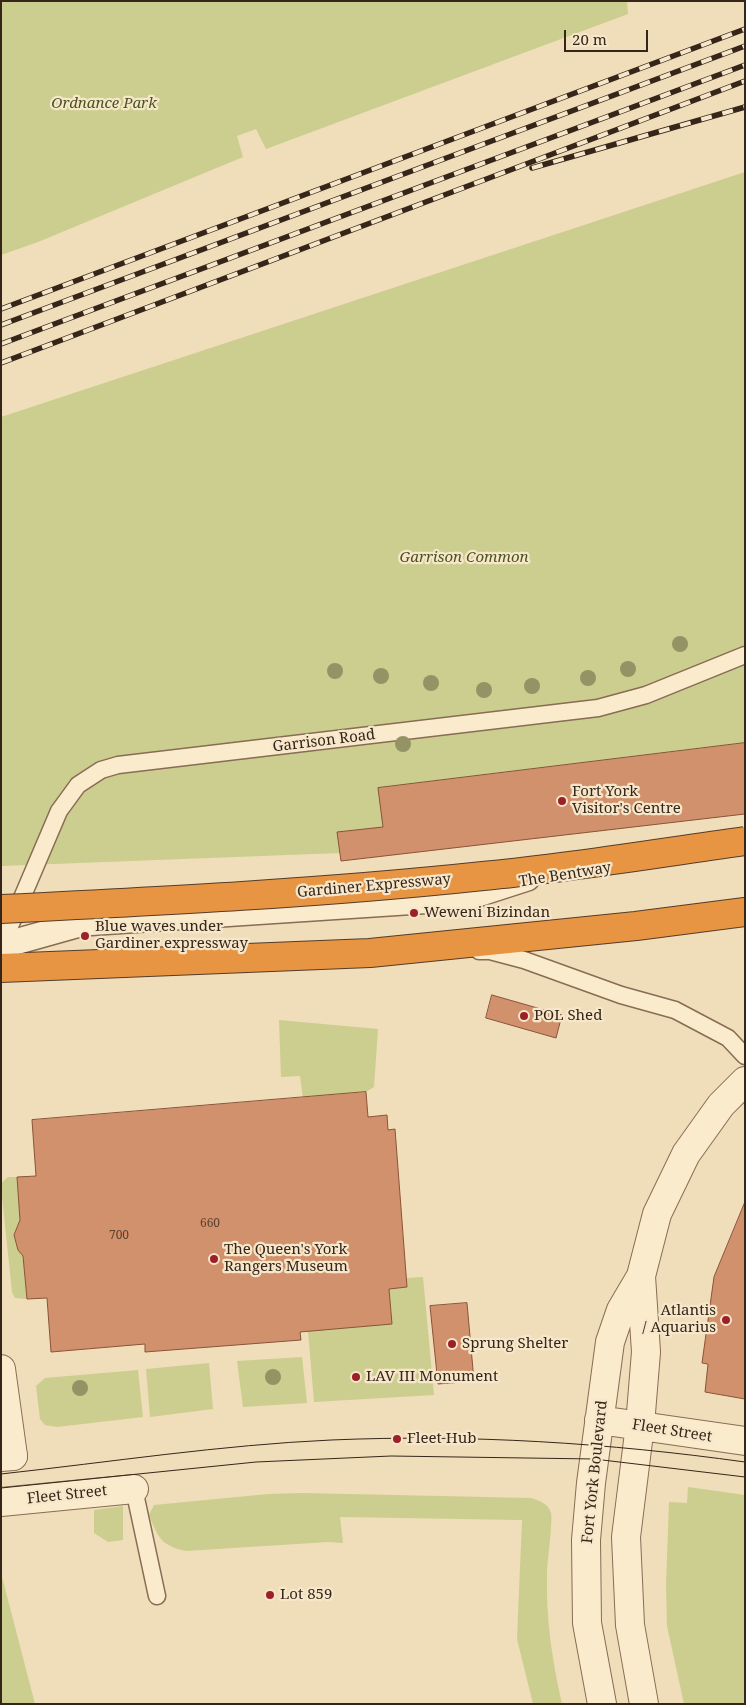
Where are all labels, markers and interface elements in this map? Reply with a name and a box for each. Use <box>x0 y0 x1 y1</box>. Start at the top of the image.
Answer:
scale bar <box>566 20 650 52</box>
text: 20 m <box>572 29 607 49</box>
park label: Ordnance Park <box>51 95 157 113</box>
park label: Garrison Common <box>400 549 528 567</box>
street label: Garrison Road <box>272 726 376 756</box>
place label: Fort York Visitor's Centre <box>572 783 681 818</box>
marker: Fort York Visitor's Centre <box>556 795 568 807</box>
street label: The Bentway <box>518 859 612 891</box>
street label: Gardiner Expressway <box>296 870 452 902</box>
place label: Weweni Bizindan <box>424 904 550 922</box>
marker: Weweni Bizindan <box>408 907 420 919</box>
place label: Blue waves under Gardiner expressway <box>95 918 248 953</box>
marker: Blue waves under Gardiner expressway <box>79 930 91 942</box>
place label: POL Shed <box>534 1007 602 1025</box>
marker: POL Shed <box>518 1010 530 1022</box>
house number: 660 <box>200 1217 220 1231</box>
house number: 700 <box>109 1229 129 1243</box>
place label: The Queen's York Rangers Museum <box>224 1241 348 1276</box>
marker: The Queen's York Rangers Museum <box>208 1253 220 1265</box>
place label: Atlantis / Aquarius <box>642 1302 716 1337</box>
marker: Atlantis / Aquarius <box>720 1314 732 1326</box>
place label: Sprung Shelter <box>462 1335 568 1353</box>
marker: Sprung Shelter <box>446 1338 458 1350</box>
place label: LAV III Monument <box>366 1368 498 1386</box>
marker: LAV III Monument <box>350 1371 362 1383</box>
street label: Fort York Boulevard <box>579 1399 611 1545</box>
street label: Fleet Street <box>631 1416 713 1446</box>
place label: Fleet Hub <box>407 1430 476 1448</box>
marker: Fleet Hub <box>391 1433 403 1445</box>
street label: Fleet Street <box>26 1482 108 1508</box>
place label: Lot 859 <box>280 1586 332 1604</box>
marker: Lot 859 <box>264 1589 276 1601</box>

